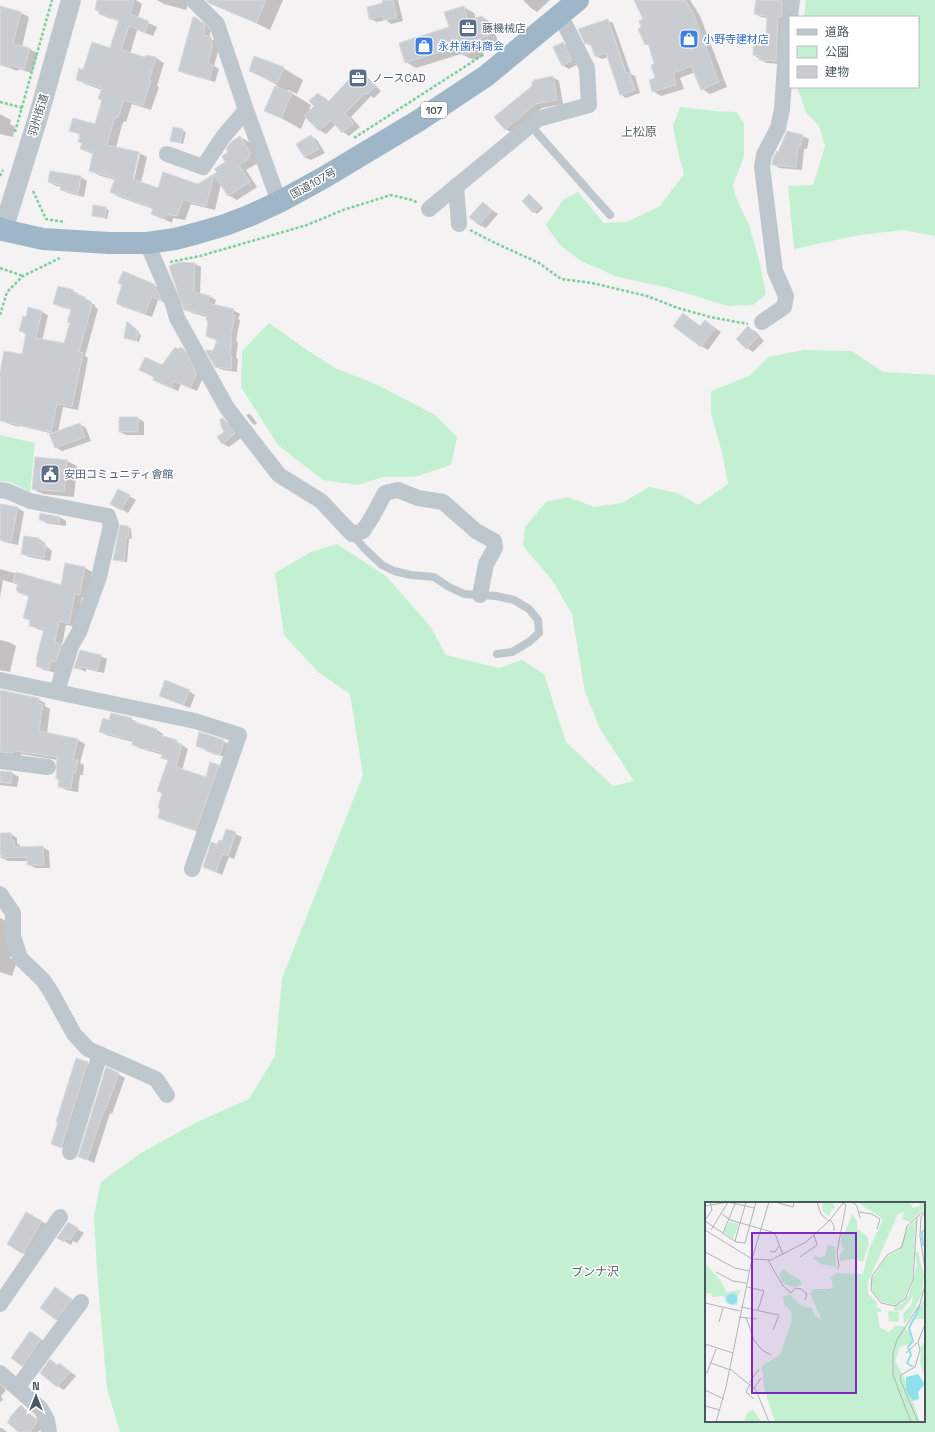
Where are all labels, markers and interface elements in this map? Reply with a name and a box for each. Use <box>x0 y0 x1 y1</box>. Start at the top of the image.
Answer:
legend <box>789 16 919 88</box>
office icon: 藤機械店 <box>457 17 479 39</box>
place label: 藤機械店 <box>482 21 526 35</box>
text: 道路 <box>825 24 849 40</box>
shop icon: 小野寺建材店 <box>678 28 700 50</box>
place label: 小野寺建材店 <box>703 32 769 46</box>
shop icon: 永井歯科商会 <box>413 35 435 57</box>
place label: 永井歯科商会 <box>438 39 504 53</box>
text: 公園 <box>825 44 849 60</box>
text: 建物 <box>825 64 849 80</box>
office icon: ノースCAD <box>347 67 369 89</box>
place label: ノースCAD <box>372 71 426 85</box>
street label: 羽州街道 <box>25 92 51 138</box>
road number: 107 <box>421 102 447 118</box>
district label: 上松原 <box>621 124 657 140</box>
street label: 国道107号 <box>287 165 339 201</box>
public building icon: 安田コミュニティ會館 <box>39 463 61 485</box>
place label: 安田コミュニティ會館 <box>64 467 173 481</box>
inset map <box>705 1202 925 1422</box>
district label: ブンナ沢 <box>571 1264 619 1280</box>
north arrow <box>16 1376 56 1416</box>
text: N <box>32 1379 40 1393</box>

